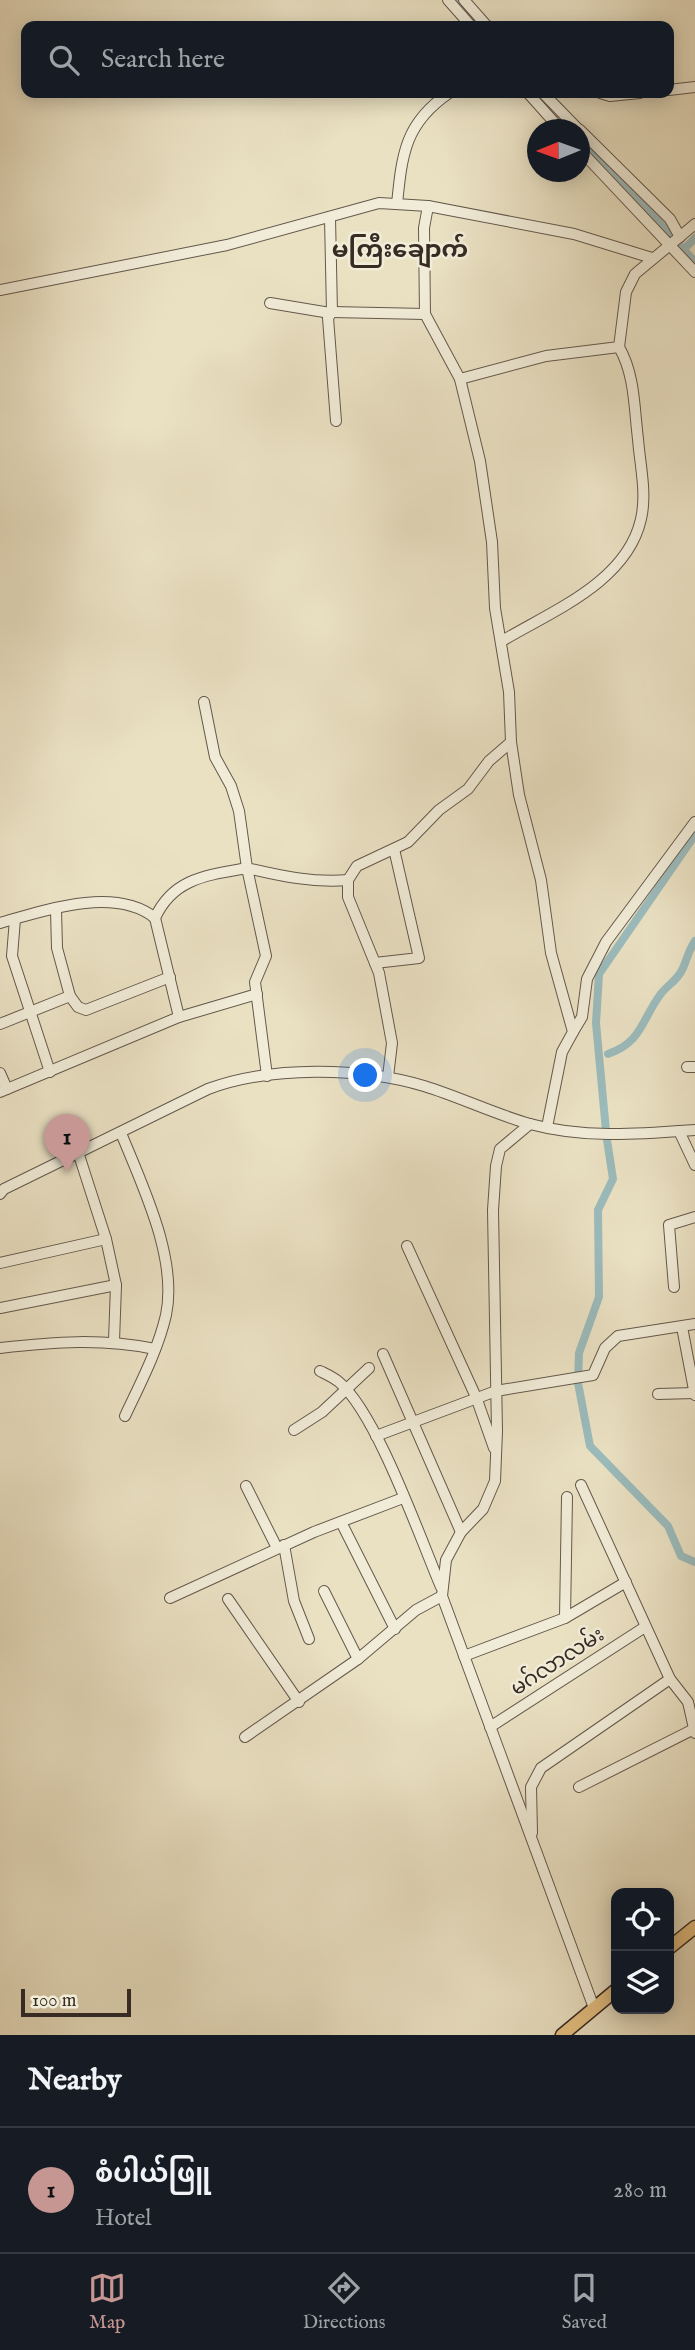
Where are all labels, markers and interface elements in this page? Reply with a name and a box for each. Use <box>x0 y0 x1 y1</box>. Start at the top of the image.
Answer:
search box <box>21 21 674 98</box>
icon: search <box>45 41 83 79</box>
text: Search here <box>101 43 225 76</box>
north arrow <box>527 119 590 182</box>
district label: မကြီးချောက် <box>332 233 468 269</box>
your location <box>348 1058 382 1092</box>
pin: 1 <box>44 1114 90 1172</box>
street label: မဂ်လာလမ်း <box>504 1619 610 1703</box>
map controls <box>611 1888 674 2014</box>
button: locate <box>611 1888 674 1951</box>
button: layers <box>611 1951 674 2014</box>
scale bar <box>21 1986 131 2018</box>
text: 100 m <box>32 1989 76 2013</box>
text: Nearby <box>28 2062 121 2100</box>
text: စံပါယ်ဖြူ <box>95 2158 211 2191</box>
text: 1 <box>47 2176 55 2205</box>
text: 280 m <box>613 2176 667 2205</box>
text: Hotel <box>95 2204 152 2233</box>
tab: Map <box>88 2269 126 2335</box>
tab: Directions <box>303 2269 385 2335</box>
tab: Saved <box>562 2269 607 2335</box>

